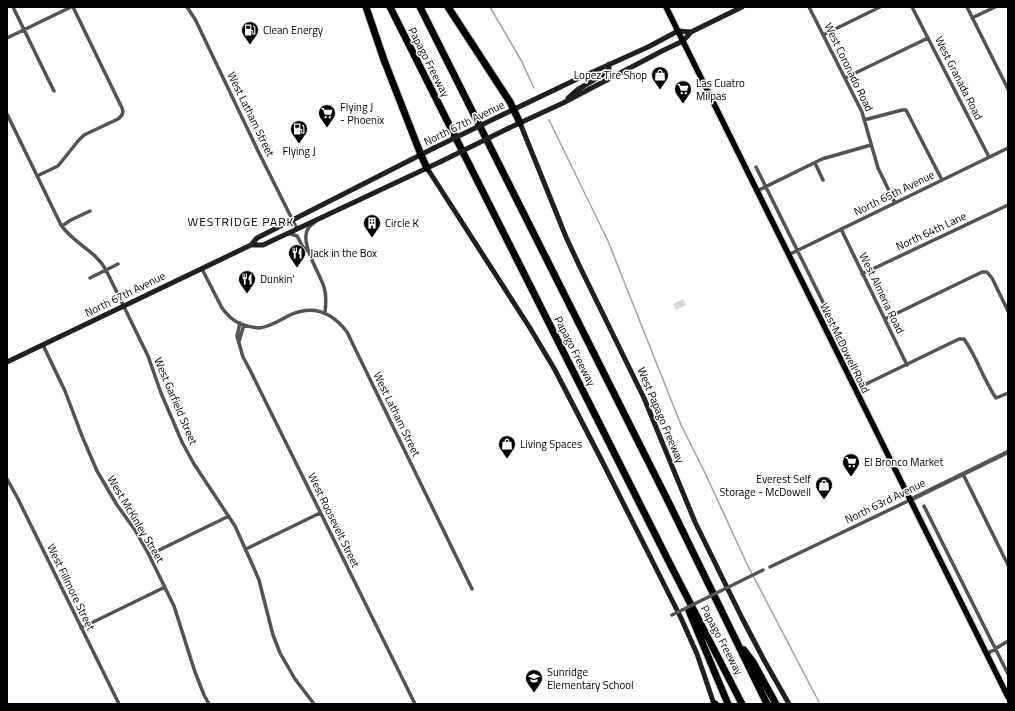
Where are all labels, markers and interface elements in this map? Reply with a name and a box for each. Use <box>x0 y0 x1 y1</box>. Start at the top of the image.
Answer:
fuel station icon: Clean Energy <box>240 20 260 45</box>
street label: West Coronado Road <box>821 20 878 114</box>
place label: Clean Energy <box>263 22 324 38</box>
street label: Papago Freeway <box>404 24 454 100</box>
street label: West Granada Road <box>931 34 987 123</box>
shop icon: Lopez Tire Shop <box>650 65 670 90</box>
place label: Lopez Tire Shop <box>574 67 647 83</box>
street label: West Latham Street <box>224 69 279 159</box>
place label: Las Cuatro Milpas <box>696 75 745 104</box>
supermarket icon: Las Cuatro Milpas <box>673 79 693 104</box>
street label: North 67th Avenue <box>421 96 507 150</box>
place label: Flying J - Phoenix <box>340 99 384 128</box>
supermarket icon: Flying J - Phoenix <box>317 103 337 128</box>
fuel station icon: Flying J <box>289 119 309 144</box>
place label: Flying J <box>282 143 316 159</box>
street label: North 65th Avenue <box>851 166 937 220</box>
street label: North 64th Lane <box>893 208 969 254</box>
district label: WESTRIDGE PARK <box>188 212 294 231</box>
building icon: Circle K <box>362 213 382 238</box>
place label: Circle K <box>385 215 419 231</box>
restaurant icon: Jack in the Box <box>287 243 307 268</box>
place label: Jack in the Box <box>310 245 377 261</box>
street label: West Almeria Road <box>855 250 909 336</box>
street label: North 67th Avenue <box>82 267 168 321</box>
restaurant icon: Dunkin' <box>237 269 257 294</box>
place label: Dunkin' <box>260 271 295 287</box>
street label: West McDowell Road <box>816 300 874 396</box>
street label: Papago Freeway <box>550 313 600 389</box>
street label: West Garfield Street <box>150 355 202 447</box>
street label: West Papago Freeway <box>634 364 689 466</box>
street label: West Latham Street <box>370 369 425 459</box>
shop icon: Living Spaces <box>497 434 517 459</box>
place label: Living Spaces <box>520 436 582 452</box>
supermarket icon: El Bronco Market <box>841 452 861 477</box>
place label: El Bronco Market <box>864 454 943 470</box>
street label: West Roosevelt Street <box>304 470 364 570</box>
place label: Everest Self Storage - McDowell <box>719 471 811 500</box>
street label: West McKinley Street <box>104 472 168 566</box>
street label: North 63rd Avenue <box>842 474 928 527</box>
shop icon: Everest Self Storage - McDowell <box>814 475 834 500</box>
street label: West Fillmore Street <box>43 541 99 633</box>
street label: Papago Freeway <box>697 602 747 678</box>
place label: Sunridge Elementary School <box>547 664 634 693</box>
school or university icon: Sunridge Elementary School <box>524 668 544 693</box>

